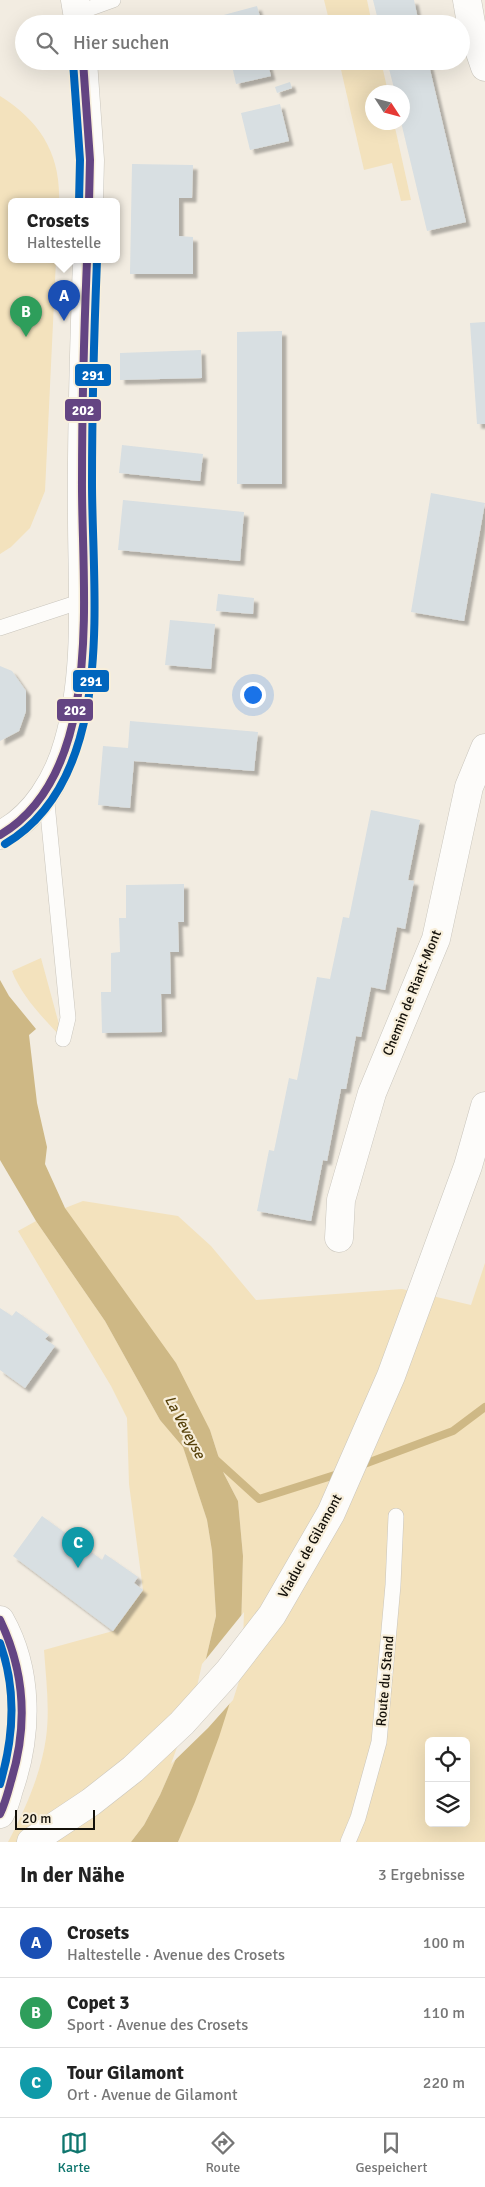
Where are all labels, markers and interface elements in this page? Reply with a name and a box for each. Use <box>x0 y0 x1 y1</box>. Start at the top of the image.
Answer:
search box <box>15 15 470 70</box>
icon: search <box>33 29 61 57</box>
text: Hier suchen <box>73 31 169 55</box>
north arrow <box>365 85 410 130</box>
popup <box>8 198 120 263</box>
text: Crosets <box>27 209 89 233</box>
text: Haltestelle <box>27 233 101 253</box>
pin: A <box>48 280 80 321</box>
pin: B <box>10 296 42 337</box>
line badge: 291 <box>74 363 112 387</box>
text: 291 <box>82 367 105 384</box>
line badge: 202 <box>64 398 102 422</box>
text: 202 <box>72 402 94 419</box>
line badge: 291 <box>72 669 110 693</box>
text: 291 <box>80 673 103 690</box>
your location <box>240 682 266 708</box>
line badge: 202 <box>56 698 94 722</box>
text: 202 <box>64 702 86 719</box>
street label: Chemin de Riant-Mont <box>379 928 445 1058</box>
water label: La Veveyse <box>161 1392 210 1463</box>
street label: Viaduc de Gilamont <box>274 1491 346 1601</box>
pin: C <box>62 1527 94 1568</box>
street label: Route du Stand <box>373 1635 397 1727</box>
map controls <box>425 1737 470 1827</box>
button: locate <box>425 1737 470 1782</box>
button: layers <box>425 1782 470 1827</box>
scale bar <box>15 1807 95 1830</box>
text: 20 m <box>22 1810 51 1827</box>
text: In der Nähe <box>20 1862 125 1888</box>
text: 3 Ergebnisse <box>378 1865 465 1885</box>
text: Crosets <box>67 1921 129 1945</box>
text: A <box>31 1933 41 1953</box>
text: 100 m <box>423 1933 465 1953</box>
text: Haltestelle · Avenue des Crosets <box>67 1945 285 1965</box>
text: Copet 3 <box>67 1991 130 2015</box>
text: B <box>31 2003 41 2023</box>
text: 110 m <box>423 2003 465 2023</box>
text: Sport · Avenue des Crosets <box>67 2015 248 2035</box>
text: Tour Gilamont <box>67 2061 184 2085</box>
text: C <box>31 2073 41 2093</box>
text: 220 m <box>423 2073 465 2093</box>
text: Ort · Avenue de Gilamont <box>67 2085 238 2105</box>
tab: Karte <box>58 2129 90 2176</box>
tab: Route <box>205 2129 240 2176</box>
tab: Gespeichert <box>355 2129 427 2176</box>

